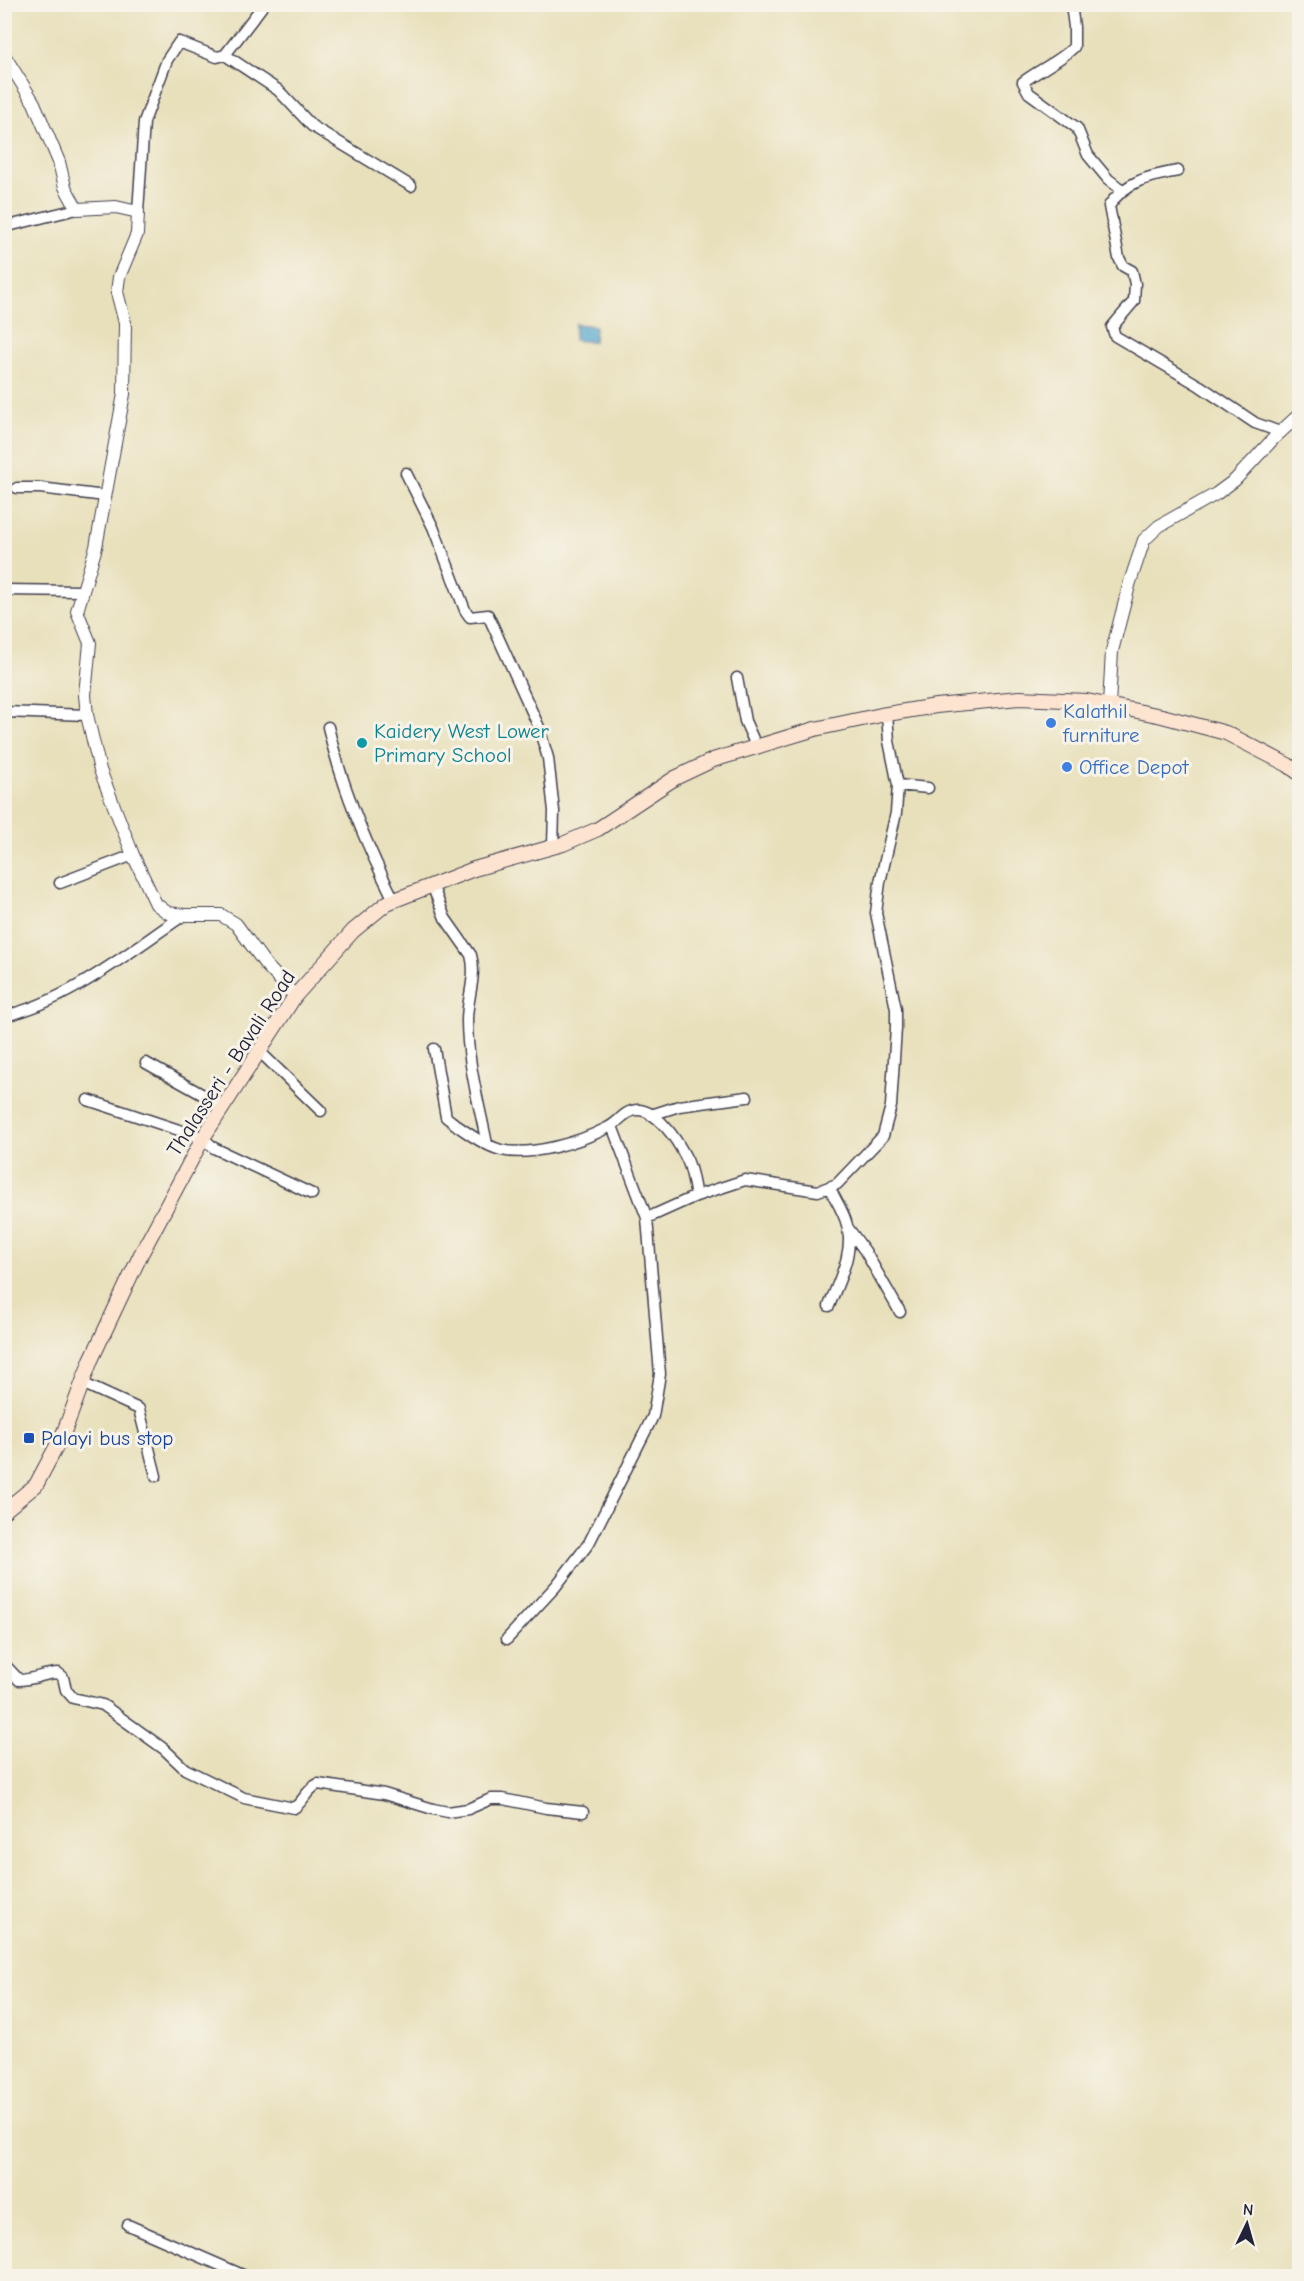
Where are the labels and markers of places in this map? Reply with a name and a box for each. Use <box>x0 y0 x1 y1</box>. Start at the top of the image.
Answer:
place label: Kalathil furniture <box>1062 699 1140 747</box>
marker: Kalathil furniture <box>1044 716 1058 730</box>
place label: Kaidery West Lower Primary School <box>374 719 550 767</box>
marker: Kaidery West Lower Primary School <box>355 736 369 750</box>
place label: Office Depot <box>1079 755 1189 779</box>
marker: Office Depot <box>1060 760 1074 774</box>
place label: Palayi bus stop <box>41 1426 173 1450</box>
marker: Palayi bus stop <box>22 1431 36 1445</box>

